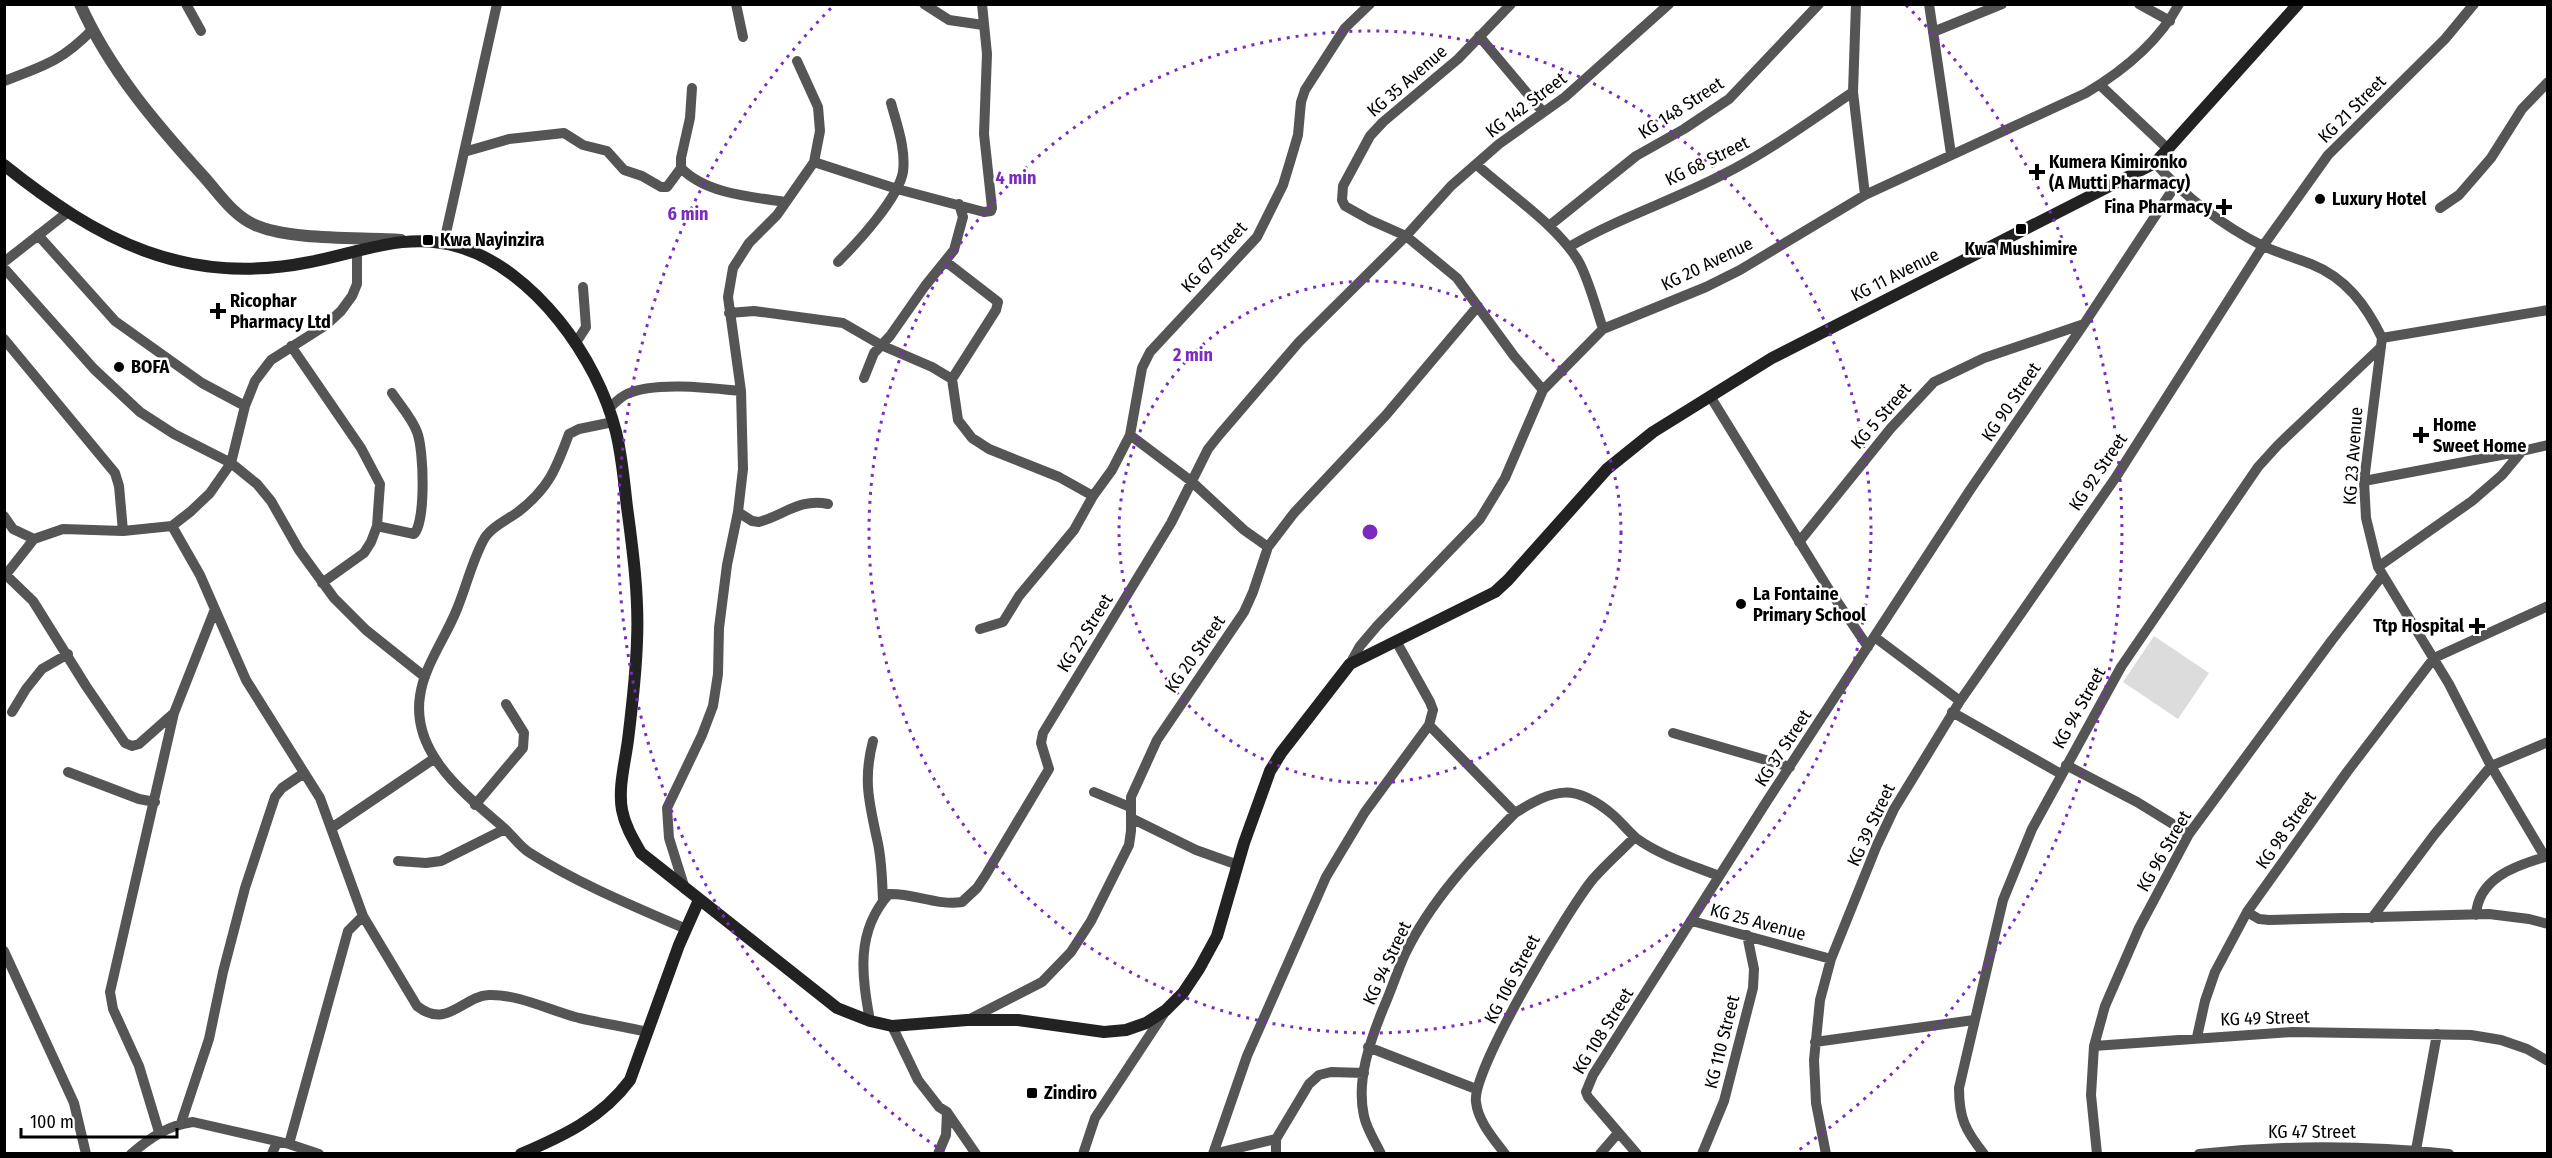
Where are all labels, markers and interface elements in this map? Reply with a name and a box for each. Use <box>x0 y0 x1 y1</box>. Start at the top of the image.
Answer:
street label: KG 35 Avenue <box>1363 40 1451 122</box>
street label: KG 142 Street <box>1481 67 1571 143</box>
street label: KG 21 Street <box>2314 70 2391 147</box>
street label: KG 148 Street <box>1634 72 1728 144</box>
street label: KG 68 Street <box>1662 131 1752 191</box>
place label: Kumera Kimironko (A Mutti Pharmacy) <box>2049 151 2191 194</box>
marker: Kumera Kimironko (A Mutti Pharmacy) <box>2030 165 2044 179</box>
text: 4 min <box>996 167 1036 189</box>
place label: Luxury Hotel <box>2332 188 2427 210</box>
marker: Luxury Hotel <box>2313 192 2327 206</box>
place label: Fina Pharmacy <box>2104 196 2212 218</box>
marker: Fina Pharmacy <box>2217 200 2231 214</box>
text: 6 min <box>668 203 709 225</box>
street label: KG 67 Street <box>1176 217 1252 297</box>
marker: Kwa Mushimire <box>2014 222 2028 236</box>
place label: Kwa Nayinzira <box>440 229 544 251</box>
street label: KG 20 Avenue <box>1657 232 1757 296</box>
marker: Kwa Nayinzira <box>421 233 435 247</box>
place label: Kwa Mushimire <box>1965 238 2077 260</box>
street label: KG 11 Avenue <box>1847 243 1943 307</box>
place label: Ricophar Pharmacy Ltd <box>230 290 331 333</box>
marker: Ricophar Pharmacy Ltd <box>211 304 225 318</box>
text: 2 min <box>1172 344 1213 366</box>
place label: BOFA <box>131 356 169 378</box>
street label: KG 90 Street <box>1977 358 2045 446</box>
marker: BOFA <box>112 360 126 374</box>
street label: KG 5 Street <box>1846 378 1916 454</box>
street label: KG 23 Avenue <box>2339 406 2367 506</box>
place label: Home Sweet Home <box>2433 414 2526 457</box>
marker: Home Sweet Home <box>2414 428 2428 442</box>
street label: KG 92 Street <box>2064 429 2132 515</box>
centre of rings <box>1360 522 1380 542</box>
place label: La Fontaine Primary School <box>1753 583 1866 626</box>
street label: KG 22 Street <box>1052 590 1118 676</box>
marker: La Fontaine Primary School <box>1734 597 1748 611</box>
street label: KG 20 Street <box>1160 611 1230 697</box>
place label: Ttp Hospital <box>2373 615 2464 637</box>
marker: Ttp Hospital <box>2468 617 2486 635</box>
street label: KG 94 Street <box>2048 663 2110 753</box>
street label: KG 37 Street <box>1750 705 1816 791</box>
street label: KG 39 Street <box>1842 780 1900 870</box>
street label: KG 98 Street <box>2251 787 2321 873</box>
street label: KG 96 Street <box>2132 806 2196 895</box>
street label: KG 25 Avenue <box>1708 899 1808 945</box>
street label: KG 94 Street <box>1358 918 1416 1008</box>
street label: KG 106 Street <box>1479 931 1545 1027</box>
street label: KG 108 Street <box>1568 984 1638 1078</box>
street label: KG 110 Street <box>1700 993 1744 1091</box>
street label: KG 49 Street <box>2220 1005 2310 1031</box>
place label: Zindiro <box>1044 1082 1098 1104</box>
marker: Zindiro <box>1025 1086 1039 1100</box>
scale bar <box>21 1101 177 1139</box>
text: 100 m <box>30 1111 74 1133</box>
street label: KG 47 Street <box>2268 1121 2356 1143</box>

